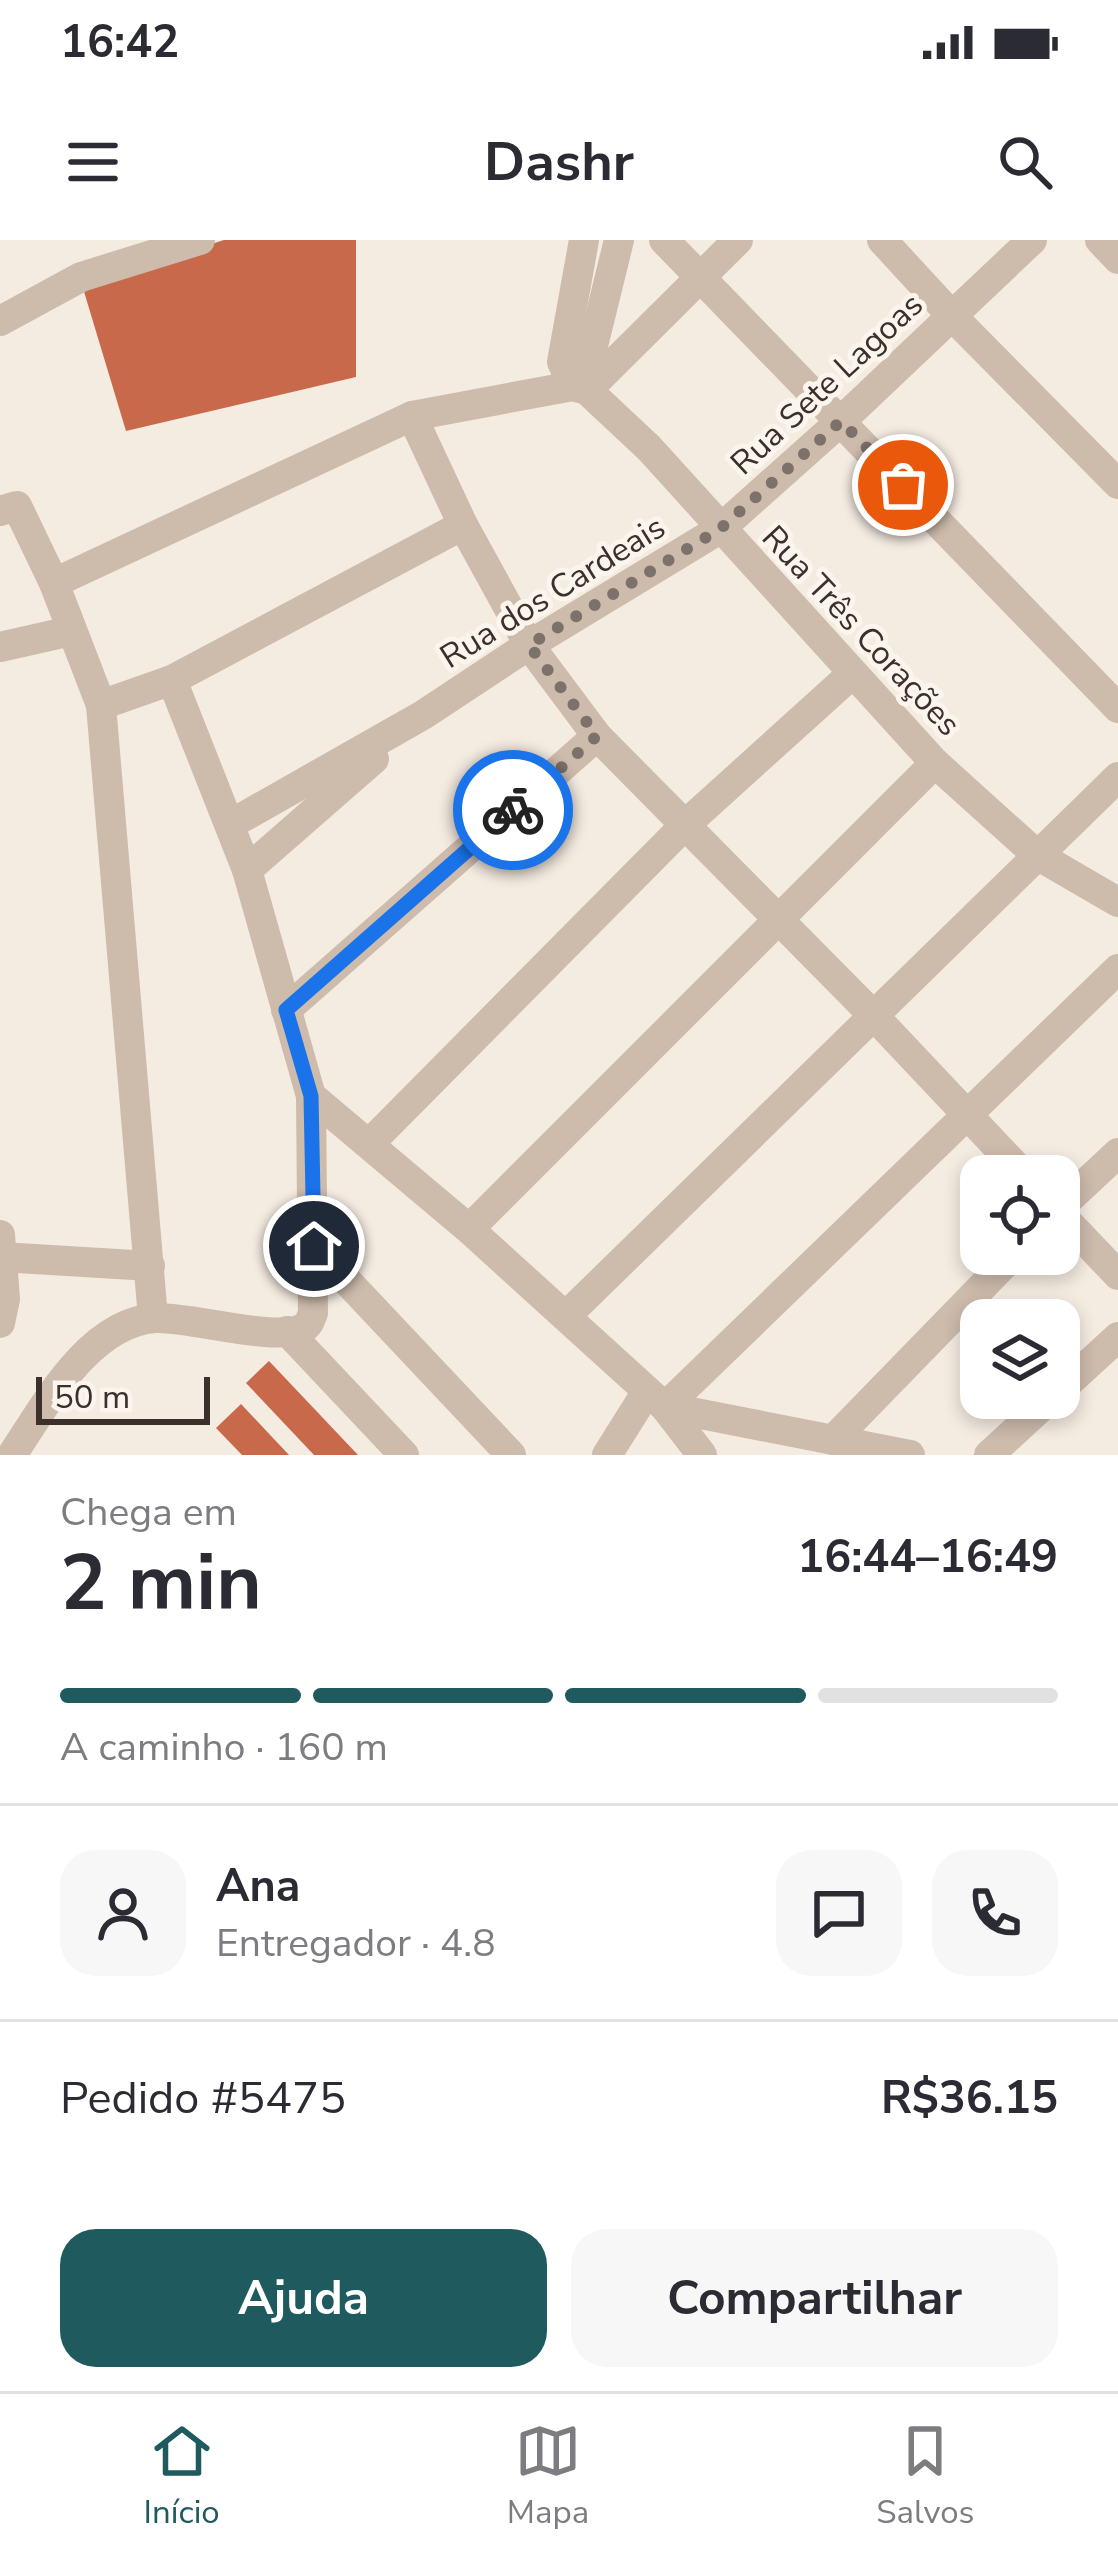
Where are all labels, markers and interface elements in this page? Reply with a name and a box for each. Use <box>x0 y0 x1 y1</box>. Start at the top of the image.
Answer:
text: 16:42 <box>60 12 179 73</box>
text: Dashr <box>484 125 634 199</box>
icon: menu <box>60 129 126 195</box>
icon: search <box>992 129 1058 195</box>
street label: Rua Sete Lagoas <box>721 283 933 485</box>
pin <box>852 434 954 536</box>
icon: bag <box>870 452 936 518</box>
street label: Rua dos Cardeais <box>432 505 674 679</box>
street label: Rua Três Corações <box>751 516 970 746</box>
courier <box>453 750 573 870</box>
icon: bike <box>480 777 546 843</box>
map controls <box>960 1155 1080 1419</box>
button: locate <box>960 1155 1080 1275</box>
pin <box>263 1195 365 1297</box>
icon: home <box>281 1213 347 1279</box>
button: layers <box>960 1299 1080 1419</box>
scale bar <box>36 1371 210 1424</box>
text: 50 m <box>54 1375 130 1420</box>
text: Chega em <box>60 1486 237 1539</box>
text: 16:44–16:49 <box>797 1527 1058 1588</box>
text: 2 min <box>60 1530 262 1637</box>
text: A caminho · 160 m <box>60 1721 388 1774</box>
button: person <box>60 1850 186 1976</box>
button: chat <box>776 1850 902 1976</box>
button: phone <box>932 1850 1058 1976</box>
text: Ana <box>216 1856 300 1917</box>
text: Entregador · 4.8 <box>216 1917 496 1970</box>
text: Pedido #5475 <box>60 2068 346 2129</box>
text: R$36.15 <box>881 2068 1058 2129</box>
button: Ajuda <box>60 2229 547 2367</box>
button: Compartilhar <box>571 2229 1058 2367</box>
tab: Início <box>144 2418 220 2535</box>
tab: Mapa <box>507 2418 589 2535</box>
tab: Salvos <box>876 2418 974 2535</box>

